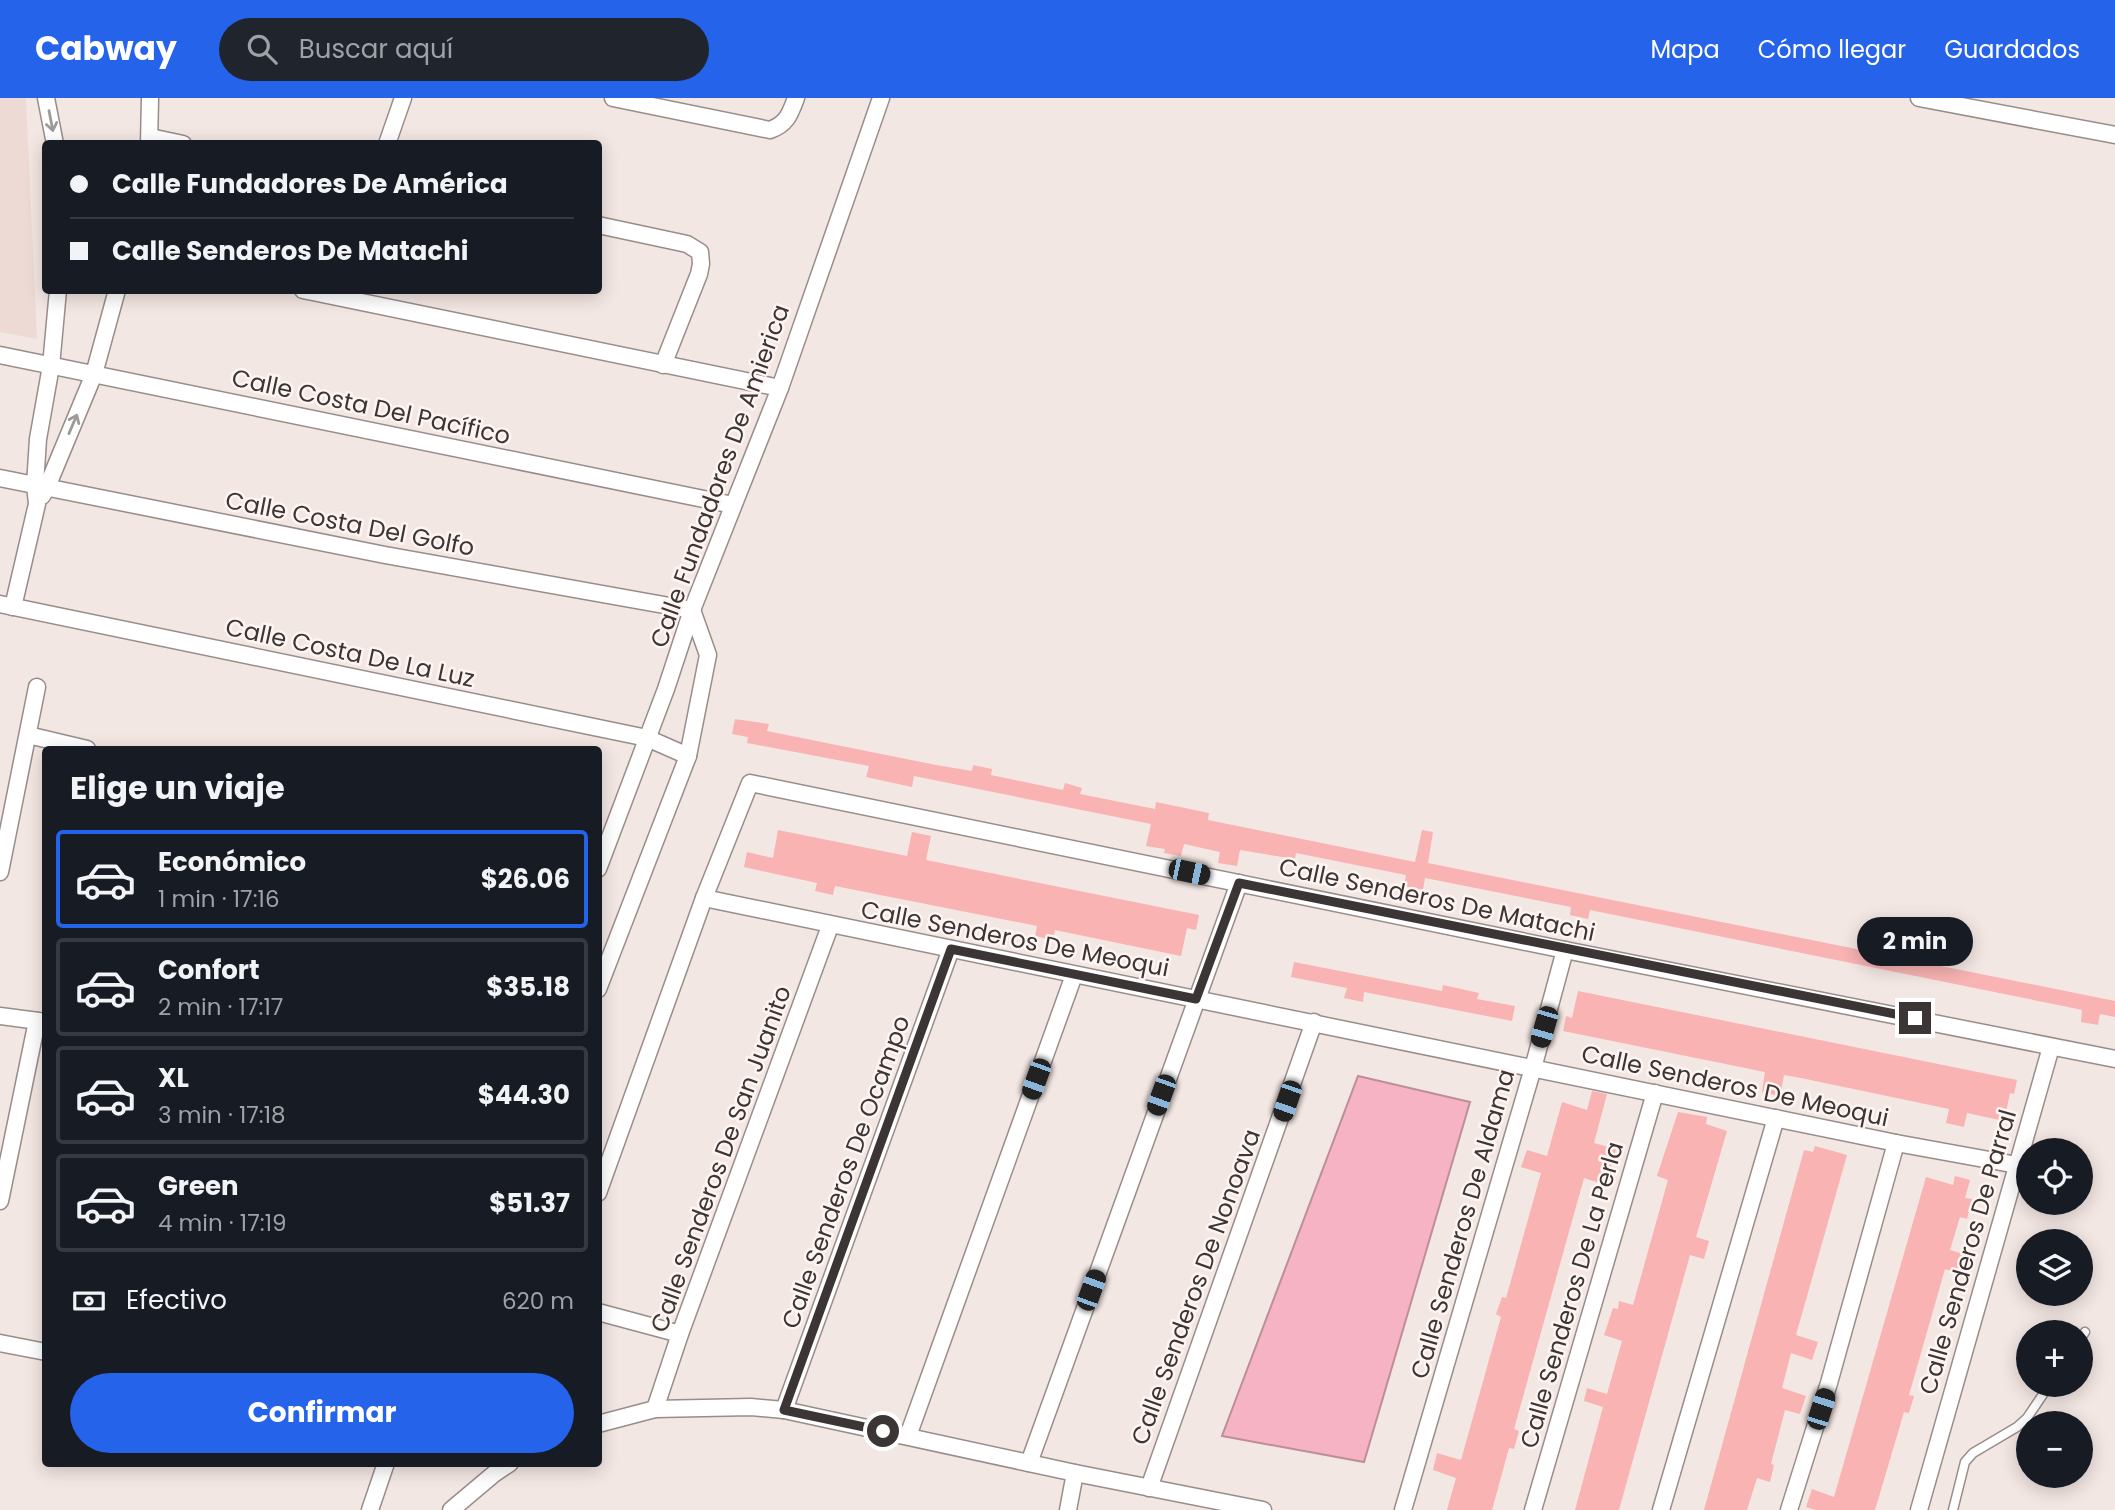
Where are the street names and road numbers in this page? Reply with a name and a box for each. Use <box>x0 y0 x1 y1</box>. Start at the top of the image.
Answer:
street label: Calle Fundadores De Amierica <box>642 300 797 652</box>
street label: Calle Costa Del Pacífico <box>229 361 513 452</box>
street label: Calle Costa Del Golfo <box>223 483 477 564</box>
street label: Calle Costa De La Luz <box>223 610 478 695</box>
street label: Calle Senderos De Matachi <box>1276 850 1598 949</box>
street label: Calle Senderos De Meoqui <box>858 892 1172 985</box>
street label: Calle Senderos De San Juanito <box>642 981 799 1337</box>
street label: Calle Senderos De Ocampo <box>773 1011 918 1333</box>
street label: Calle Senderos De Meoqui <box>1579 1037 1892 1134</box>
street label: Calle Senderos De Aldama <box>1403 1065 1523 1382</box>
street label: Calle Senderos De Parral <box>1911 1106 2024 1398</box>
street label: Calle Senderos De Nonoava <box>1123 1124 1268 1449</box>
street label: Calle Senderos De La Perla <box>1512 1138 1631 1452</box>

